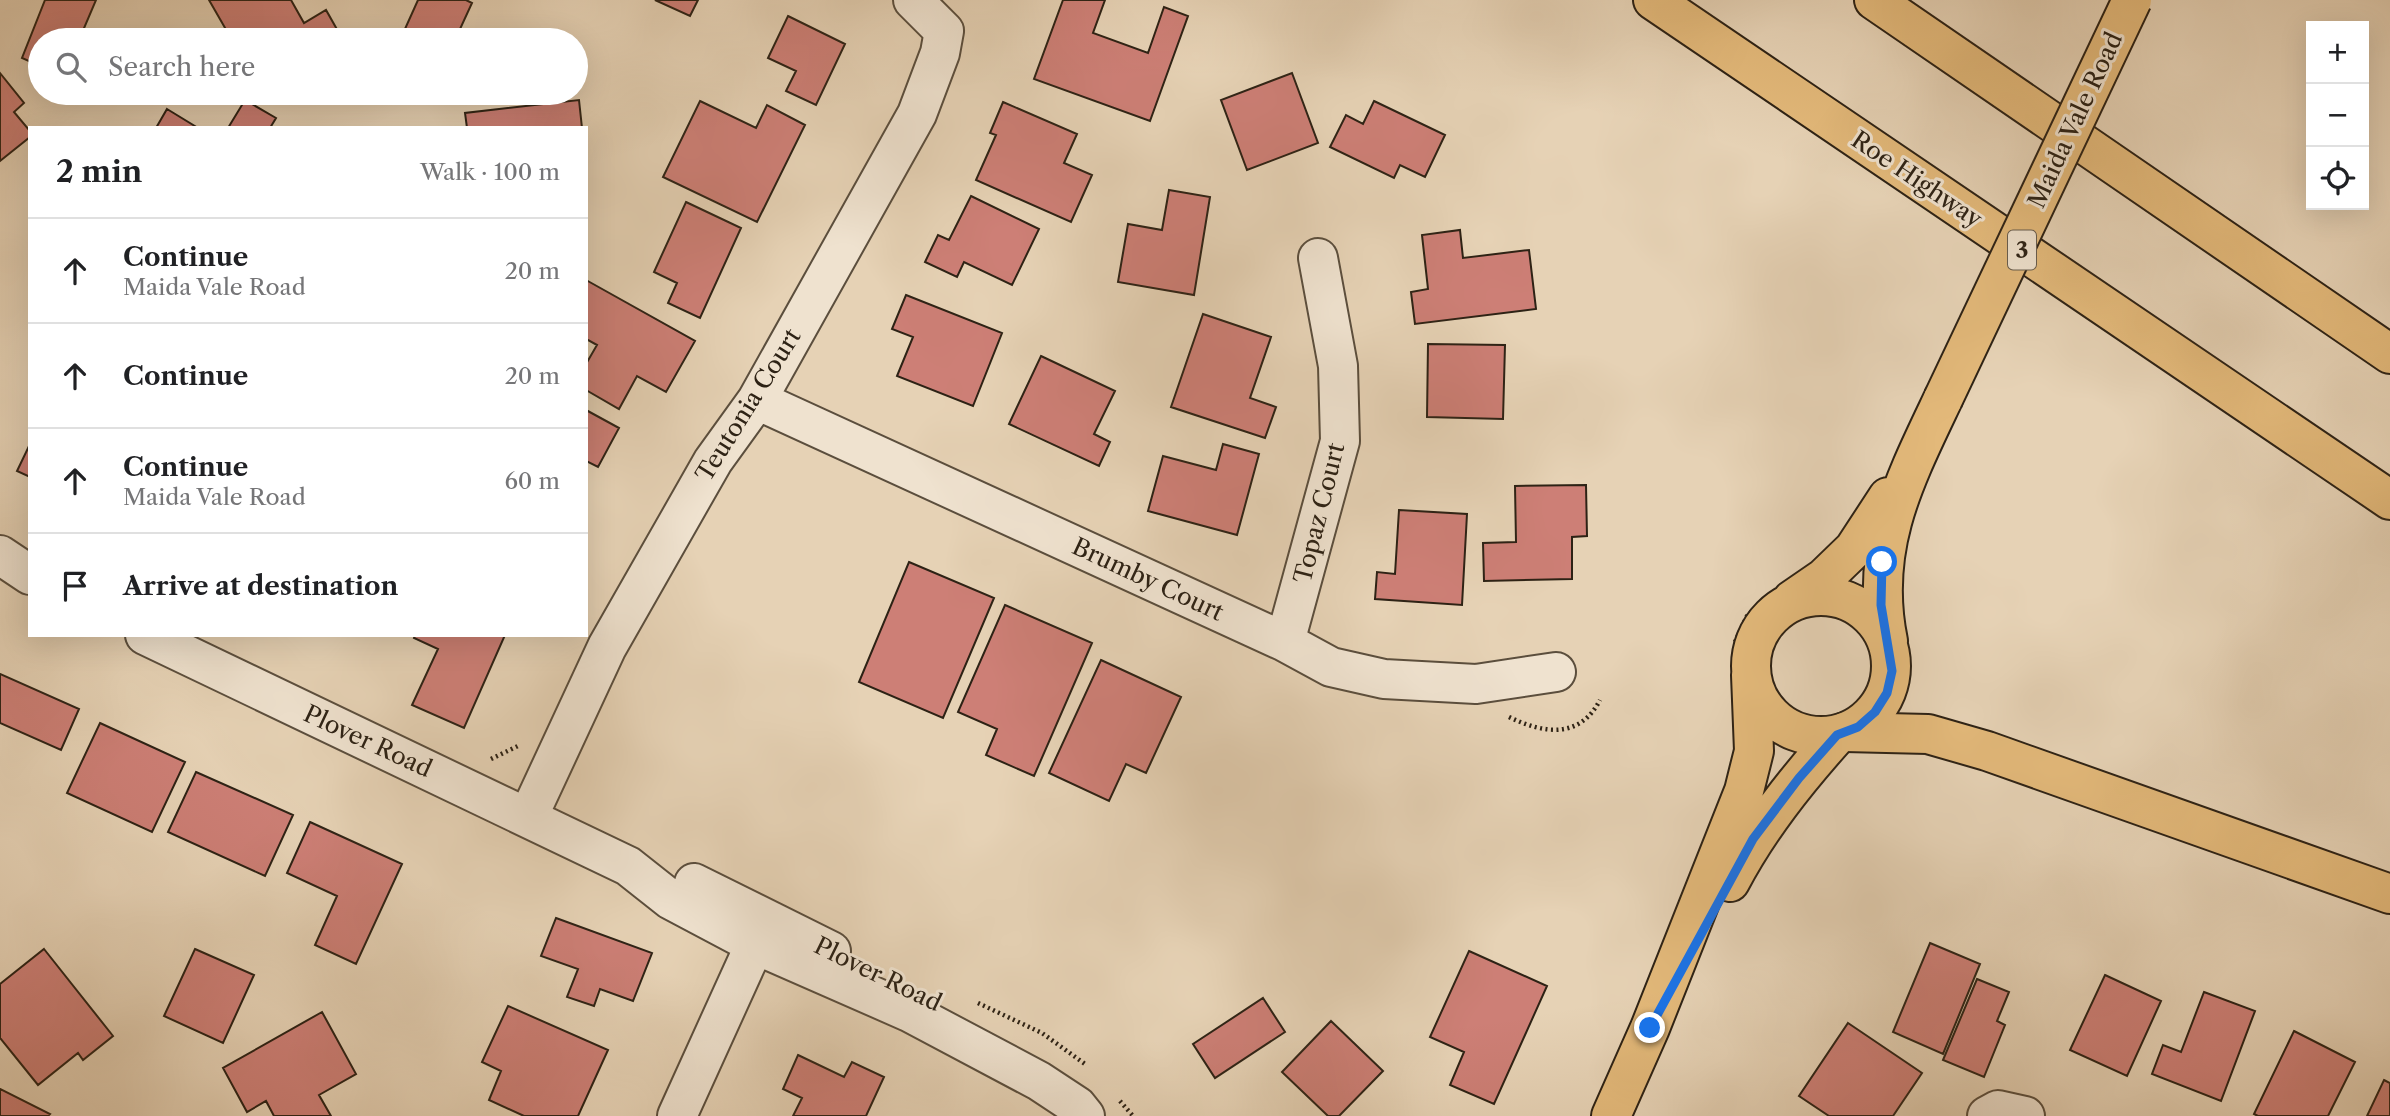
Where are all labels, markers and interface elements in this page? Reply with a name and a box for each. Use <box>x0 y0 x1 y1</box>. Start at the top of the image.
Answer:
map controls <box>2306 21 2369 210</box>
button: + <box>2306 21 2369 84</box>
street label: Maida Vale Road <box>2022 27 2129 212</box>
search box <box>28 28 588 105</box>
icon: search <box>52 48 90 86</box>
text: Search here <box>108 51 255 83</box>
button: − <box>2306 84 2369 147</box>
street label: Roe Highway <box>1846 125 1988 234</box>
button: locate <box>2306 147 2369 210</box>
text: 2 min <box>56 153 142 190</box>
text: Walk · 100 m <box>420 158 560 186</box>
road number: 3 <box>2008 230 2036 270</box>
text: Continue <box>123 241 248 273</box>
icon: ahead <box>56 252 94 290</box>
text: 20 m <box>505 257 560 285</box>
text: Maida Vale Road <box>123 273 306 301</box>
street label: Teutonia Court <box>689 323 807 487</box>
icon: ahead <box>56 357 94 395</box>
text: Continue <box>123 360 248 392</box>
text: 20 m <box>505 362 560 390</box>
street label: Topaz Court <box>1288 440 1351 586</box>
text: Continue <box>123 451 248 483</box>
icon: ahead <box>56 462 94 500</box>
text: 60 m <box>504 467 560 495</box>
text: Maida Vale Road <box>123 483 306 511</box>
street label: Brumby Court <box>1068 531 1229 627</box>
route start <box>1866 546 1897 577</box>
icon: arrive <box>56 567 94 605</box>
text: Arrive at destination <box>123 570 398 602</box>
street label: Plover Road <box>299 699 437 783</box>
street label: Plover Road <box>810 931 947 1017</box>
route end <box>1634 1012 1665 1043</box>

